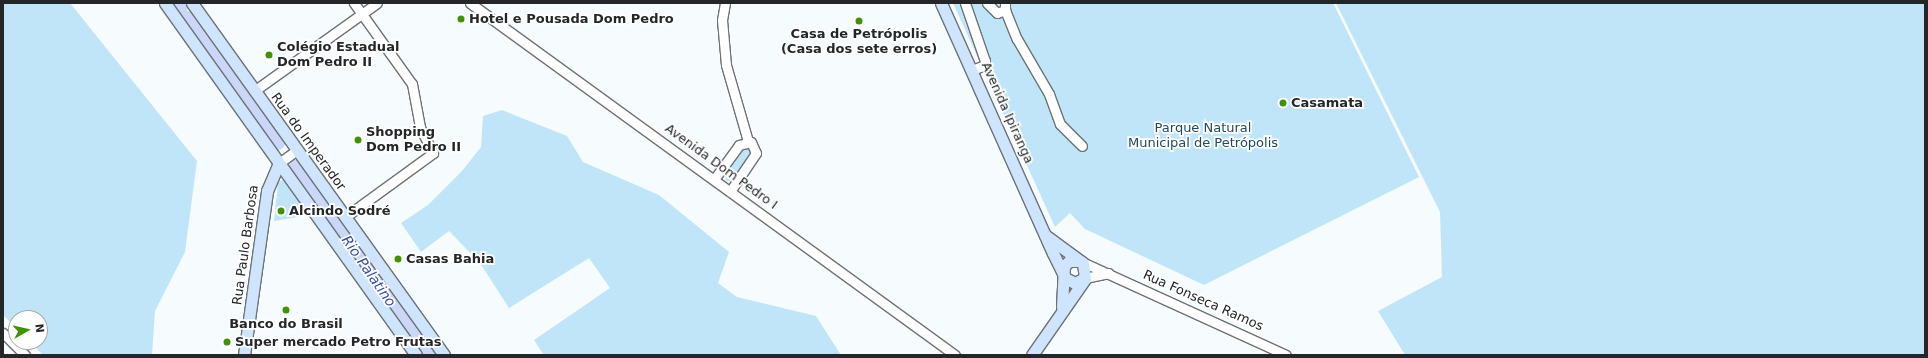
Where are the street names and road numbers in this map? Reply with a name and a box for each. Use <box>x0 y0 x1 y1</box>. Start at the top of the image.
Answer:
street label: Avenida Ipiranga <box>978 60 1036 166</box>
street label: Rua do Imperador <box>267 90 349 194</box>
street label: Avenida Dom Pedro I <box>662 121 780 213</box>
street label: Rua Paulo Barbosa <box>230 184 262 306</box>
street label: Rua Fonseca Ramos <box>1140 267 1266 335</box>

